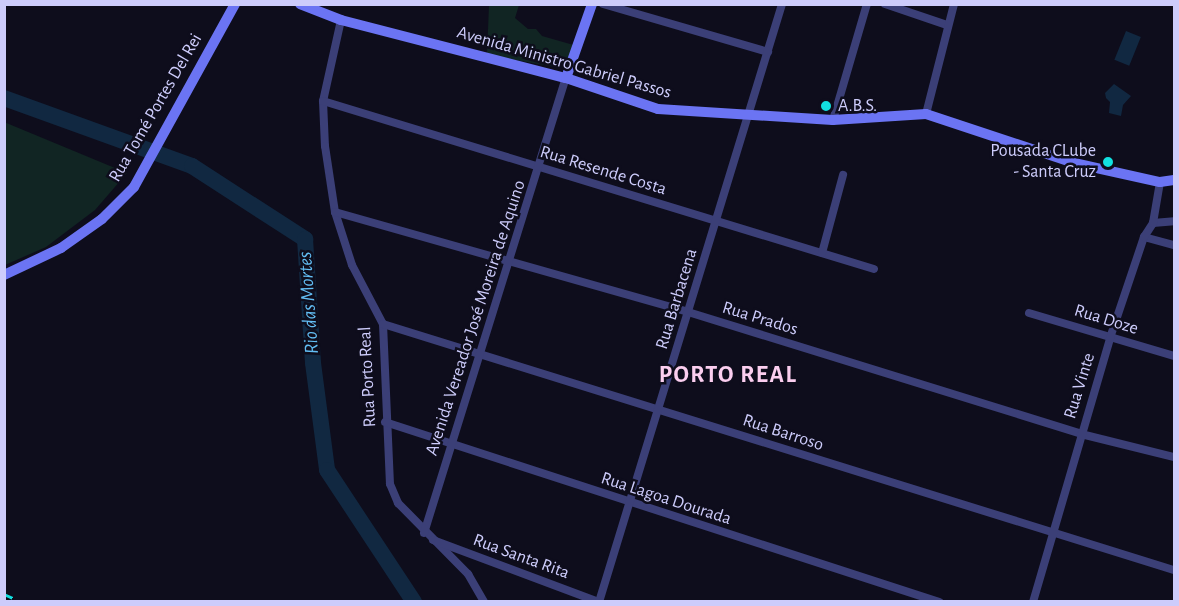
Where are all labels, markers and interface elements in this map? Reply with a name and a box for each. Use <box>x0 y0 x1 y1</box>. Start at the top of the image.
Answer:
street label: Avenida Ministro Gabriel Passos <box>454 22 674 104</box>
street label: Rua Tomé Portes Del Rei <box>105 30 207 186</box>
place label: A.B.S. <box>838 95 877 117</box>
marker: A.B.S. <box>819 99 833 113</box>
place label: Pousada CLube - Santa Cruz <box>990 141 1096 184</box>
street label: Rua Resende Costa <box>537 142 669 200</box>
marker: Pousada CLube - Santa Cruz <box>1101 155 1115 169</box>
street label: Avenida Vereador José Moreira de Aquino <box>421 178 531 458</box>
street label: Rua Barbacena <box>651 246 703 352</box>
water label: Rio das Mortes <box>293 251 325 355</box>
street label: Rua Prados <box>720 297 800 341</box>
street label: Rua Doze <box>1071 300 1141 340</box>
street label: Rua Porto Real <box>355 326 381 428</box>
street label: Rua Vinte <box>1060 350 1100 422</box>
district label: PORTO REAL <box>659 362 797 390</box>
street label: Rua Barroso <box>740 410 826 456</box>
street label: Rua Lagoa Dourada <box>598 468 734 530</box>
street label: Rua Santa Rita <box>470 530 572 584</box>

